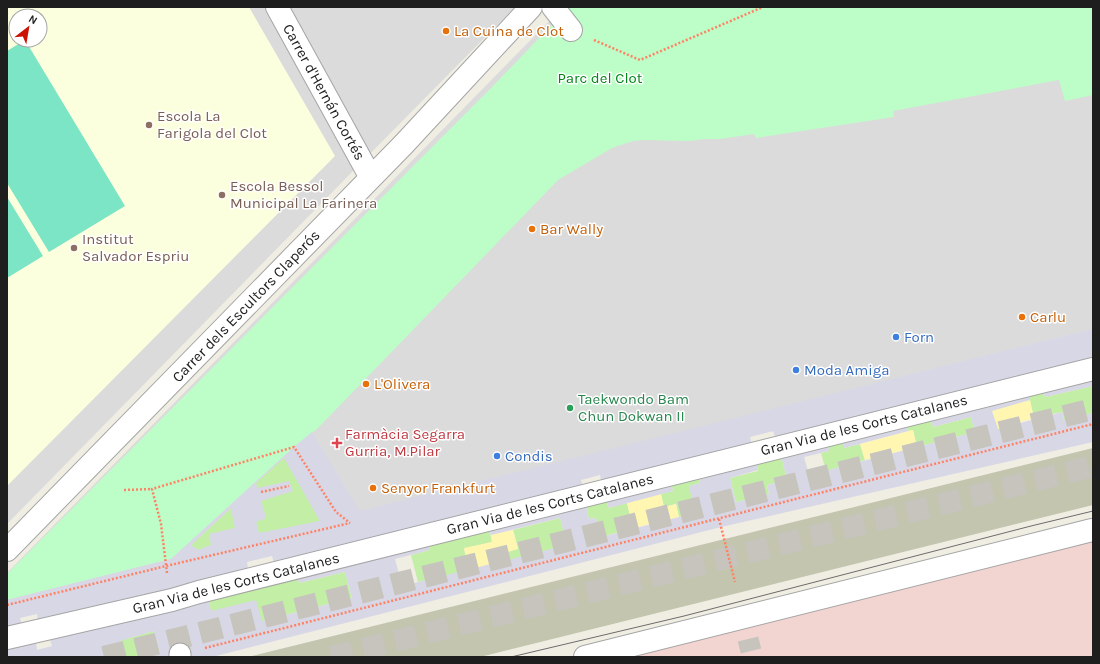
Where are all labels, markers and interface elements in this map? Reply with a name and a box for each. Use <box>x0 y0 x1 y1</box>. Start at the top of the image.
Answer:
north arrow <box>8 8 48 48</box>
text: N <box>26 12 40 27</box>
street label: Carrer d'Hernán Cortés <box>279 21 369 163</box>
place label: La Cuina de Clot <box>454 22 564 40</box>
marker: La Cuina de Clot <box>441 26 451 36</box>
park label: Parc del Clot <box>558 69 643 87</box>
place label: Escola La Farigola del Clot <box>157 107 267 142</box>
marker: Escola La Farigola del Clot <box>144 120 154 130</box>
place label: Escola Bessol Municipal La Farinera <box>230 177 377 212</box>
marker: Escola Bessol Municipal La Farinera <box>217 190 227 200</box>
place label: Bar Wally <box>540 220 603 238</box>
marker: Bar Wally <box>527 224 537 234</box>
street label: Carrer dels Escultors Claperós <box>168 226 324 386</box>
place label: Institut Salvador Espriu <box>82 230 189 265</box>
marker: Institut Salvador Espriu <box>69 243 79 253</box>
place label: Carlu <box>1030 308 1066 326</box>
marker: Carlu <box>1017 312 1027 322</box>
place label: Forn <box>904 328 934 346</box>
marker: Forn <box>891 332 901 342</box>
place label: Moda Amiga <box>804 361 889 379</box>
marker: Moda Amiga <box>791 365 801 375</box>
place label: L'Olivera <box>374 375 430 393</box>
marker: L'Olivera <box>361 379 371 389</box>
place label: Taekwondo Bam Chun Dokwan II <box>578 390 689 425</box>
street label: Gran Via de les Corts Catalanes <box>759 391 969 459</box>
marker: Taekwondo Bam Chun Dokwan II <box>565 403 575 413</box>
place label: Farmàcia Segarra Gurria, M.Pilar <box>345 425 465 460</box>
marker: Farmàcia Segarra Gurria, M.Pilar <box>332 438 342 448</box>
place label: Condis <box>505 447 553 465</box>
marker: Condis <box>492 451 502 461</box>
street label: Gran Via de les Corts Catalanes <box>445 470 655 538</box>
place label: Senyor Frankfurt <box>381 479 495 497</box>
marker: Senyor Frankfurt <box>368 483 378 493</box>
street label: Gran Via de les Corts Catalanes <box>131 549 341 617</box>

